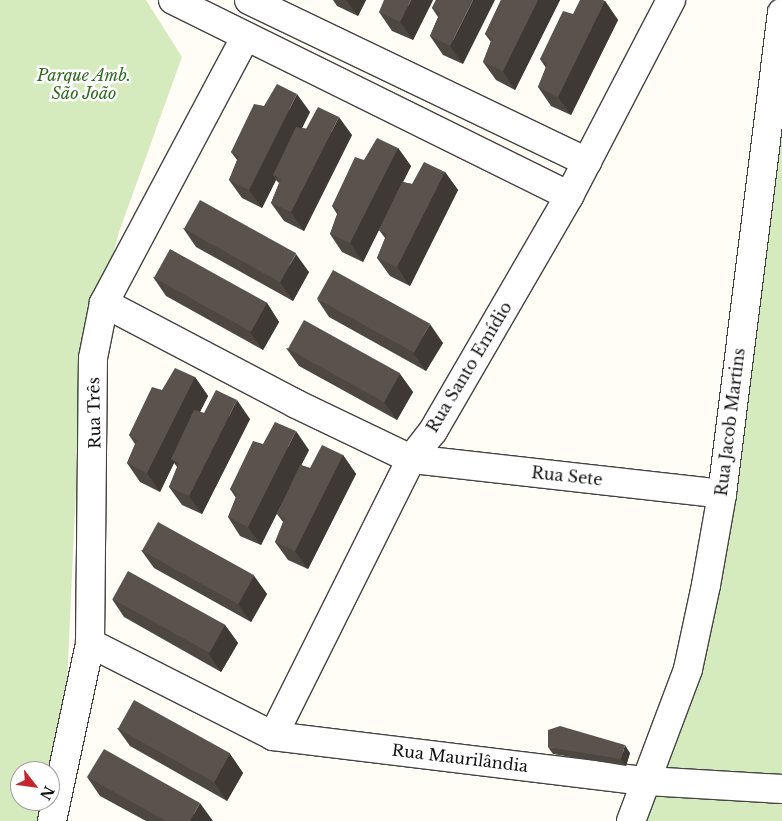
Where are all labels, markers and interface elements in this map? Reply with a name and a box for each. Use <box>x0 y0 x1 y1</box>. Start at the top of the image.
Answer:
park label: Parque Amb. São João <box>37 65 131 103</box>
street label: Rua Santo Emídio <box>422 298 516 436</box>
street label: Rua Jacob Martins <box>711 347 749 497</box>
street label: Rua Três <box>84 377 104 449</box>
street label: Rua Sete <box>530 463 604 489</box>
street label: Rua Maurilândia <box>391 740 529 776</box>
north arrow <box>10 761 60 811</box>
text: N <box>36 783 58 803</box>

